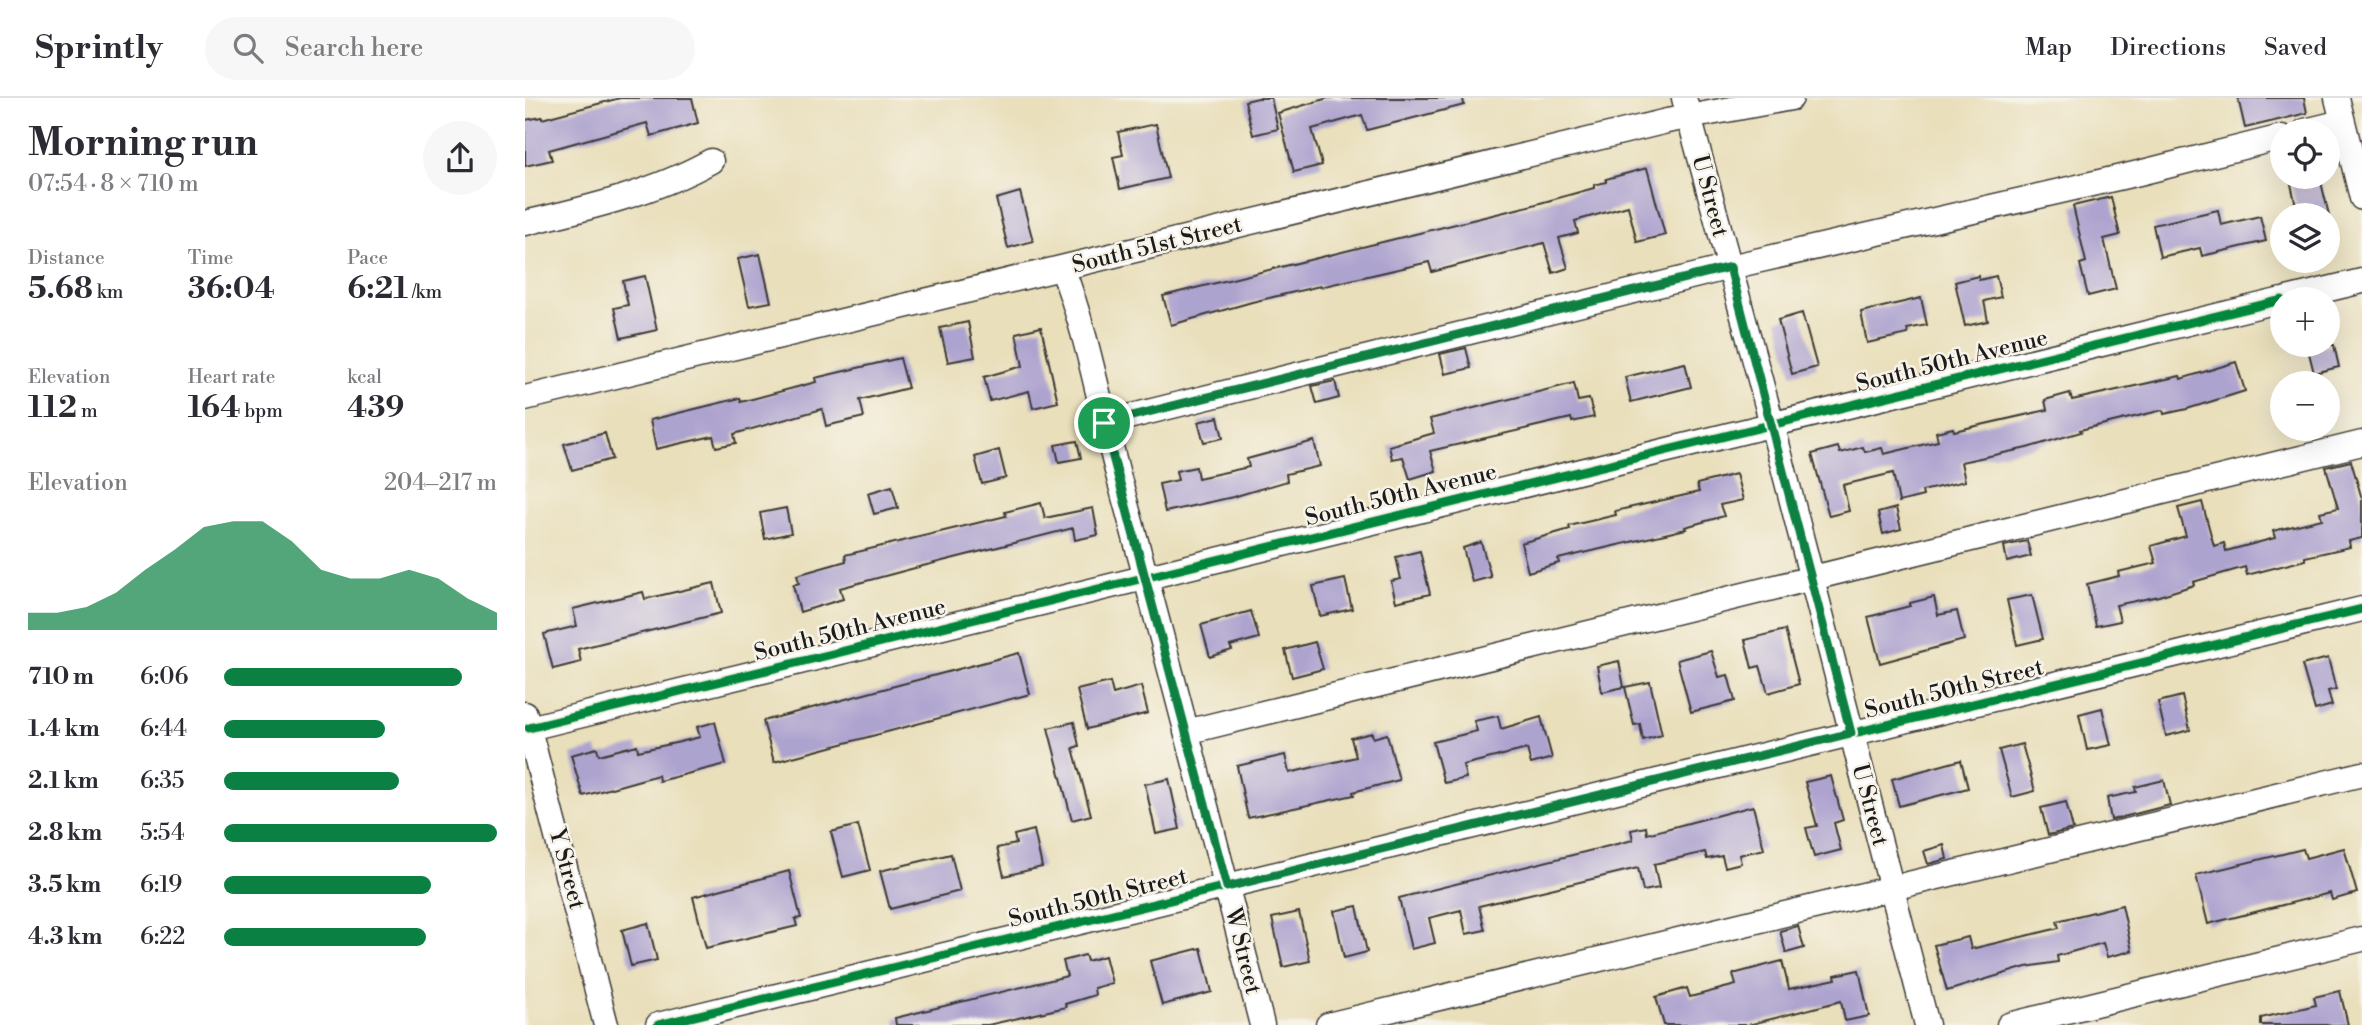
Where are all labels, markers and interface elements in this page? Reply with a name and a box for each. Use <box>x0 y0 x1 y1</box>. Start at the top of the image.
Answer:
search box <box>205 17 695 80</box>
text: Sprintly <box>35 28 163 69</box>
icon: search <box>229 29 267 67</box>
text: Search here <box>285 32 423 64</box>
text: Map <box>2025 33 2072 63</box>
text: Directions <box>2110 33 2226 63</box>
text: Saved <box>2264 33 2327 63</box>
map controls <box>2270 119 2340 441</box>
button: locate <box>2270 119 2340 189</box>
text: Morning run <box>28 120 258 167</box>
button: share <box>423 121 497 195</box>
street label: U Street <box>1686 152 1734 240</box>
text: 07:54 · 8 × 710 m <box>28 170 199 198</box>
button: layers <box>2270 203 2340 273</box>
street label: South 51st Street <box>1069 210 1245 280</box>
text: Distance <box>28 246 105 270</box>
text: Time <box>188 246 233 270</box>
text: Pace <box>347 246 388 270</box>
text: 5.68 <box>28 270 93 308</box>
text: 36:04 <box>188 270 275 308</box>
text: 6:21 <box>347 270 408 308</box>
text: km <box>93 280 123 304</box>
text: /km <box>408 280 442 304</box>
button: + <box>2270 287 2340 357</box>
street label: South 50th Avenue <box>1853 324 2051 398</box>
text: Elevation <box>28 365 110 389</box>
text: Heart rate <box>188 365 275 389</box>
text: kcal <box>347 365 382 389</box>
button: − <box>2270 371 2340 441</box>
text: 112 <box>28 389 77 427</box>
text: 164 <box>188 389 241 427</box>
text: 439 <box>347 389 404 427</box>
pin <box>1074 393 1134 453</box>
text: m <box>77 399 98 423</box>
text: bpm <box>241 399 283 423</box>
icon: arrive <box>1085 404 1123 442</box>
street label: South 50th Avenue <box>1302 458 1500 532</box>
text: Elevation <box>28 469 128 497</box>
text: 204–217 m <box>384 469 497 497</box>
street label: South 50th Avenue <box>751 593 949 667</box>
street label: South 50th Street <box>1862 653 2046 725</box>
text: 710 m <box>28 663 94 691</box>
text: 6:06 <box>140 663 188 691</box>
text: 1.4 km <box>28 715 100 743</box>
text: 6:44 <box>140 715 187 743</box>
street label: U Street <box>1846 761 1894 849</box>
text: 2.1 km <box>28 767 99 795</box>
text: 6:35 <box>140 767 185 795</box>
text: 2.8 km <box>28 819 102 847</box>
text: 5:54 <box>140 819 185 847</box>
street label: Y Street <box>543 825 591 912</box>
street label: South 50th Street <box>1006 862 1190 934</box>
text: 3.5 km <box>28 871 101 899</box>
text: 6:19 <box>140 871 182 899</box>
street label: W Street <box>1219 904 1267 997</box>
text: 4.3 km <box>28 923 102 951</box>
text: 6:22 <box>140 923 185 951</box>

